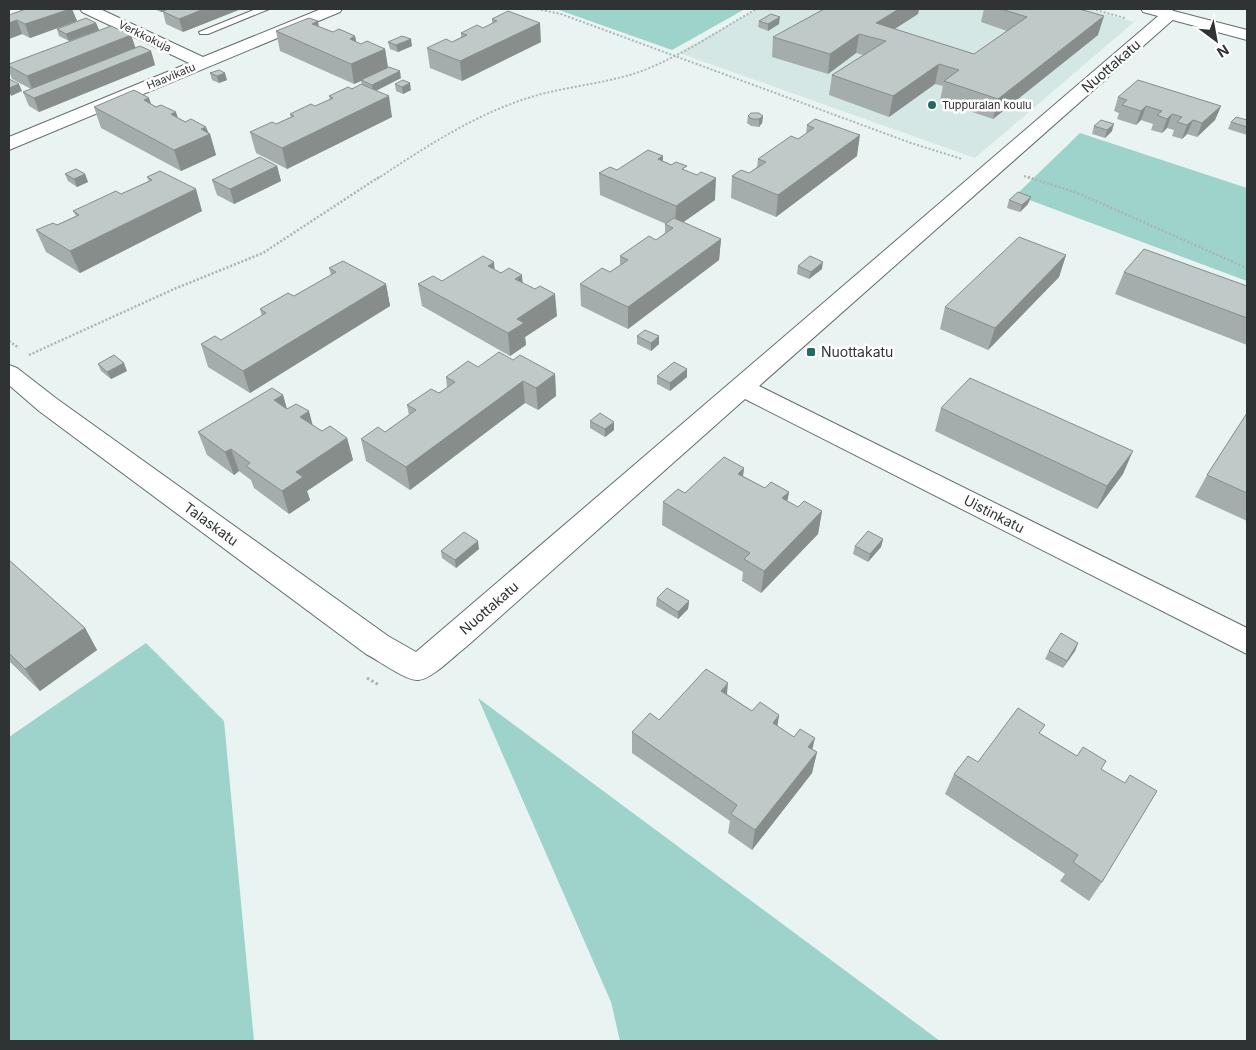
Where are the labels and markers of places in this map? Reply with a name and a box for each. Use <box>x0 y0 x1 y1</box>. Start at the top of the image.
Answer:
place label: Tuppuralan koulu <box>942 98 1032 112</box>
marker: Tuppuralan koulu <box>926 99 938 111</box>
place label: Nuottakatu <box>821 343 893 360</box>
marker: Nuottakatu <box>805 346 817 358</box>

